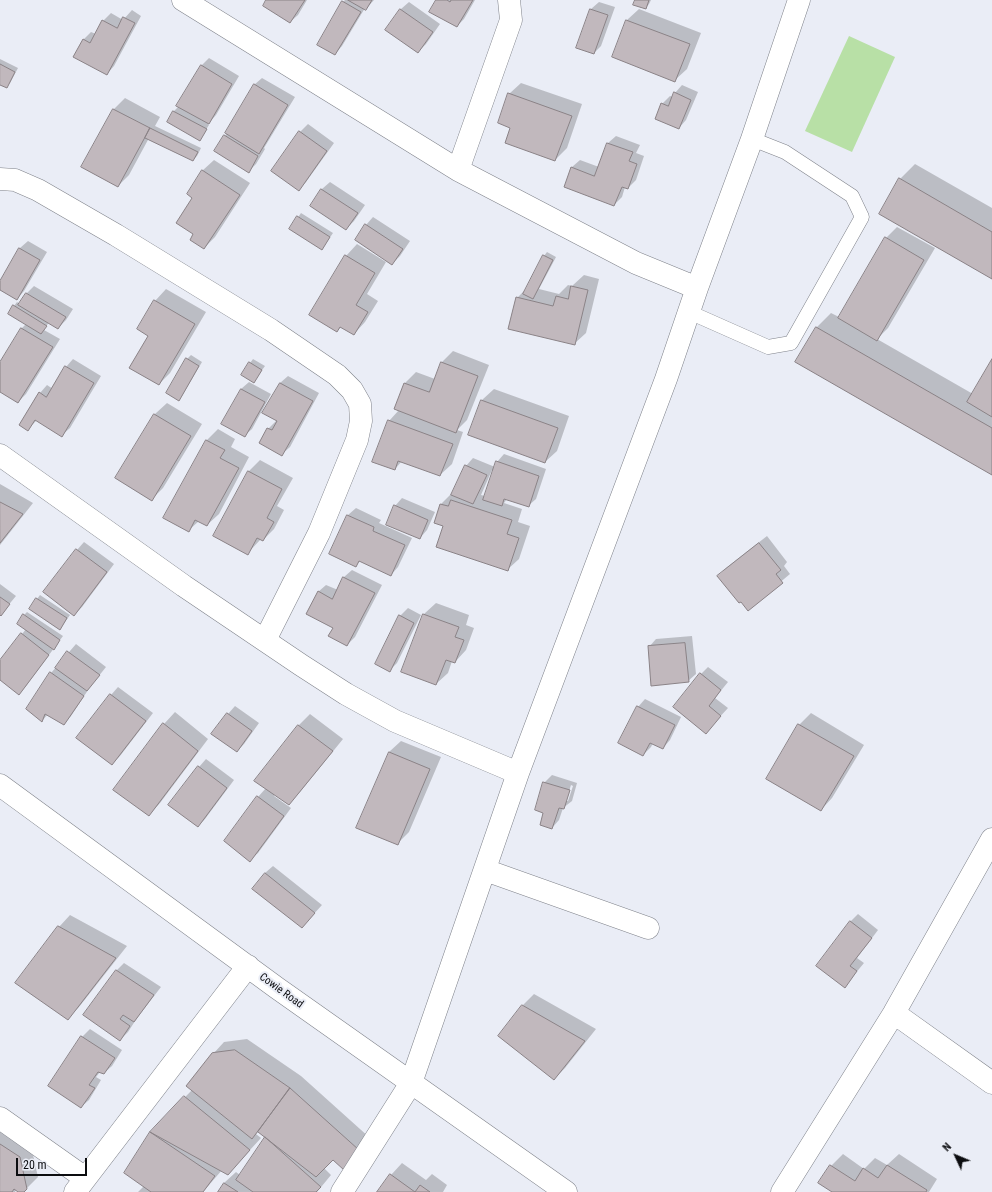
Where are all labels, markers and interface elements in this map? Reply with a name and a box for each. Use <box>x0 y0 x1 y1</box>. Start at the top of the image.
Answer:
street label: Cowie Road <box>256 971 306 1011</box>
north arrow <box>936 1136 976 1176</box>
text: N <box>940 1140 954 1154</box>
scale bar <box>18 1150 89 1176</box>
text: 20 m <box>23 1158 47 1172</box>

